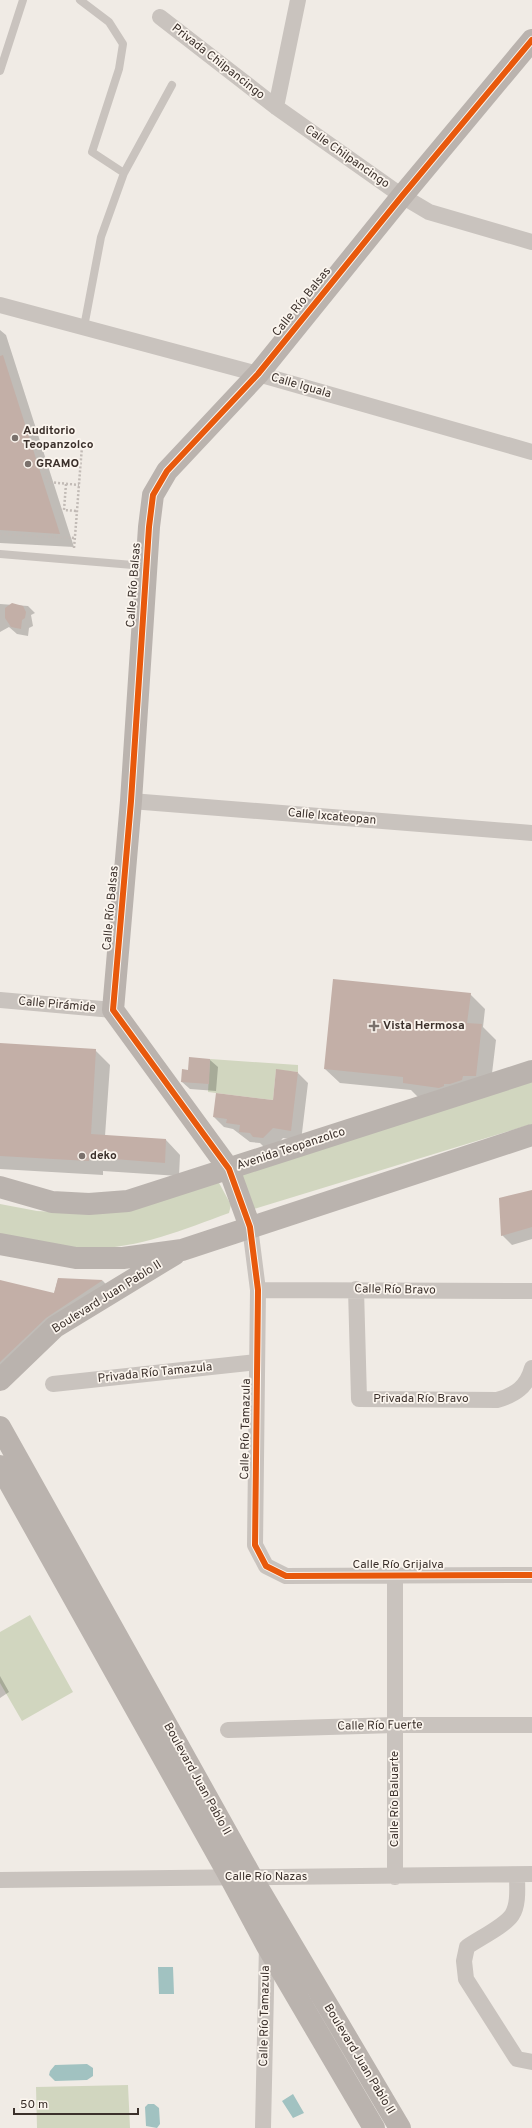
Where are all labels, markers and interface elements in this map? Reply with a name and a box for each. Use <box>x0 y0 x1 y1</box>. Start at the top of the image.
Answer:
street label: Privada Chilpancingo <box>168 21 268 104</box>
street label: Calle Chilpancingo <box>301 122 393 192</box>
street label: Calle Río Balsas <box>269 264 335 340</box>
street label: Calle Iguala <box>269 370 333 402</box>
place label: Auditorio Teopanzolco <box>23 423 94 453</box>
marker: Auditorio Teopanzolco <box>10 433 20 443</box>
place label: GRAMO <box>36 456 79 472</box>
marker: GRAMO <box>23 459 33 469</box>
street label: Calle Río Balsas <box>123 542 145 628</box>
street label: Calle Ixcateopan <box>287 805 377 829</box>
street label: Calle Río Balsas <box>99 865 123 951</box>
street label: Calle Pirámide <box>18 994 96 1016</box>
place label: Vista Hermosa <box>383 1018 465 1034</box>
marker: Vista Hermosa <box>368 1020 380 1032</box>
street label: Avenida Teopanzolco <box>235 1124 348 1174</box>
place label: deko <box>90 1148 117 1164</box>
marker: deko <box>77 1151 87 1161</box>
street label: Boulevard Juan Pablo II <box>49 1257 165 1337</box>
street label: Calle Río Bravo <box>354 1281 436 1299</box>
street label: Privada Río Tamazula <box>97 1359 213 1387</box>
street label: Calle Río Tamazula <box>237 1378 255 1480</box>
street label: Privada Río Bravo <box>373 1391 469 1407</box>
street label: Calle Río Grijalva <box>352 1557 444 1573</box>
street label: Calle Río Fuerte <box>337 1717 423 1735</box>
street label: Boulevard Juan Pablo II <box>159 1720 235 1838</box>
street label: Calle Río Baluarte <box>387 1751 403 1847</box>
street label: Calle Río Nazas <box>225 1869 307 1885</box>
street label: Calle Río Tamazula <box>256 1965 274 2067</box>
street label: Boulevard Juan Pablo II <box>320 2001 398 2117</box>
scale bar <box>14 2090 138 2116</box>
text: 50 m <box>20 2097 48 2113</box>

